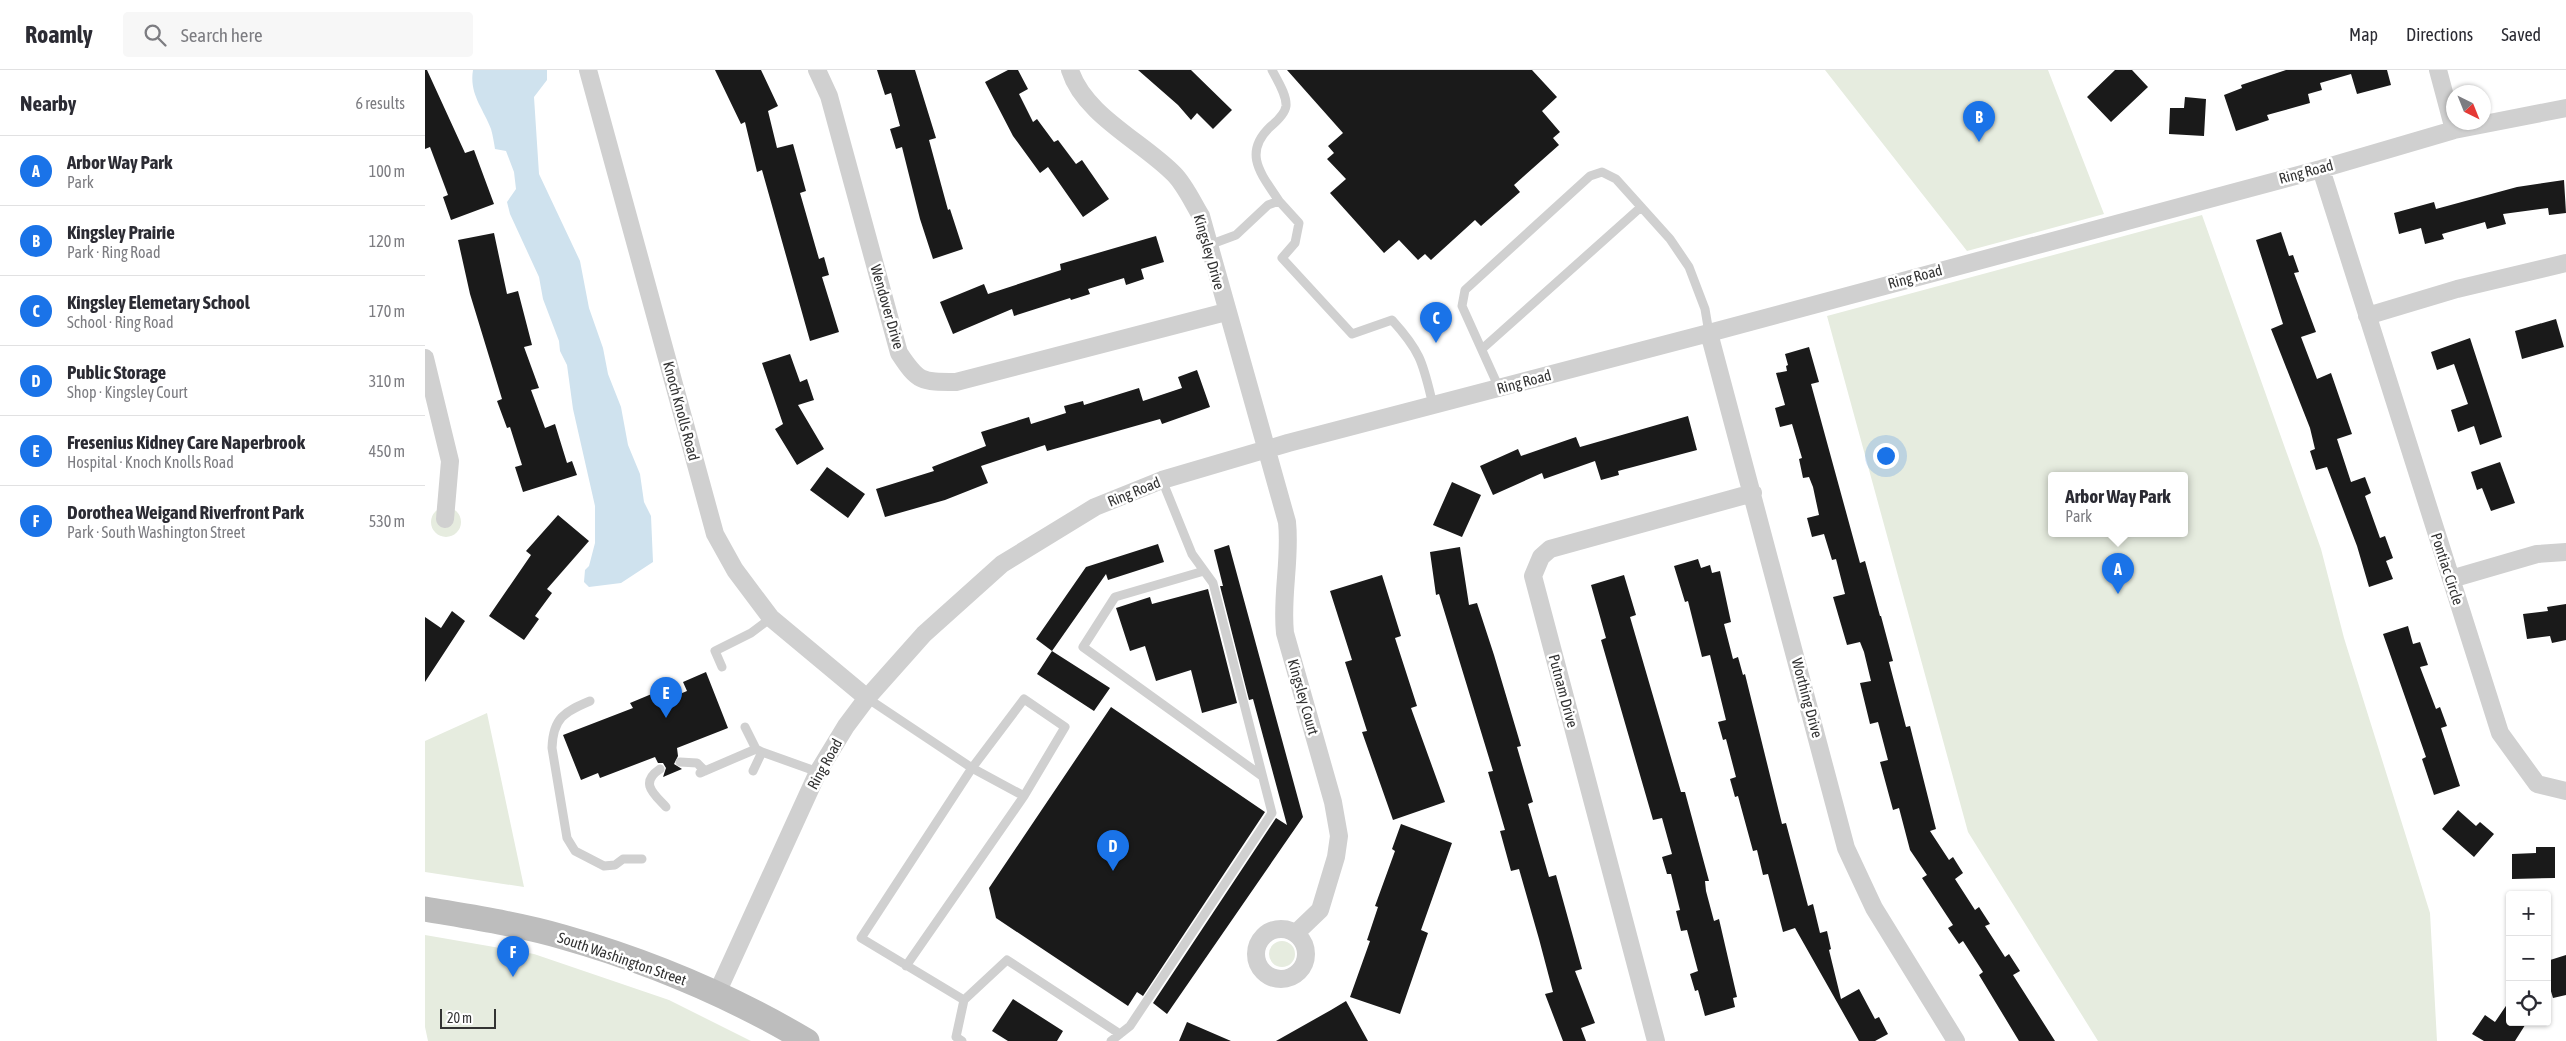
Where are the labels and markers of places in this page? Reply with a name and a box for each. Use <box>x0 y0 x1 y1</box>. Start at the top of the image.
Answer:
pin: B <box>1963 101 1995 142</box>
pin: C <box>1420 302 1452 343</box>
pin: A <box>2102 553 2134 594</box>
pin: E <box>650 677 682 718</box>
pin: D <box>1097 830 1129 871</box>
pin: F <box>497 936 529 977</box>

